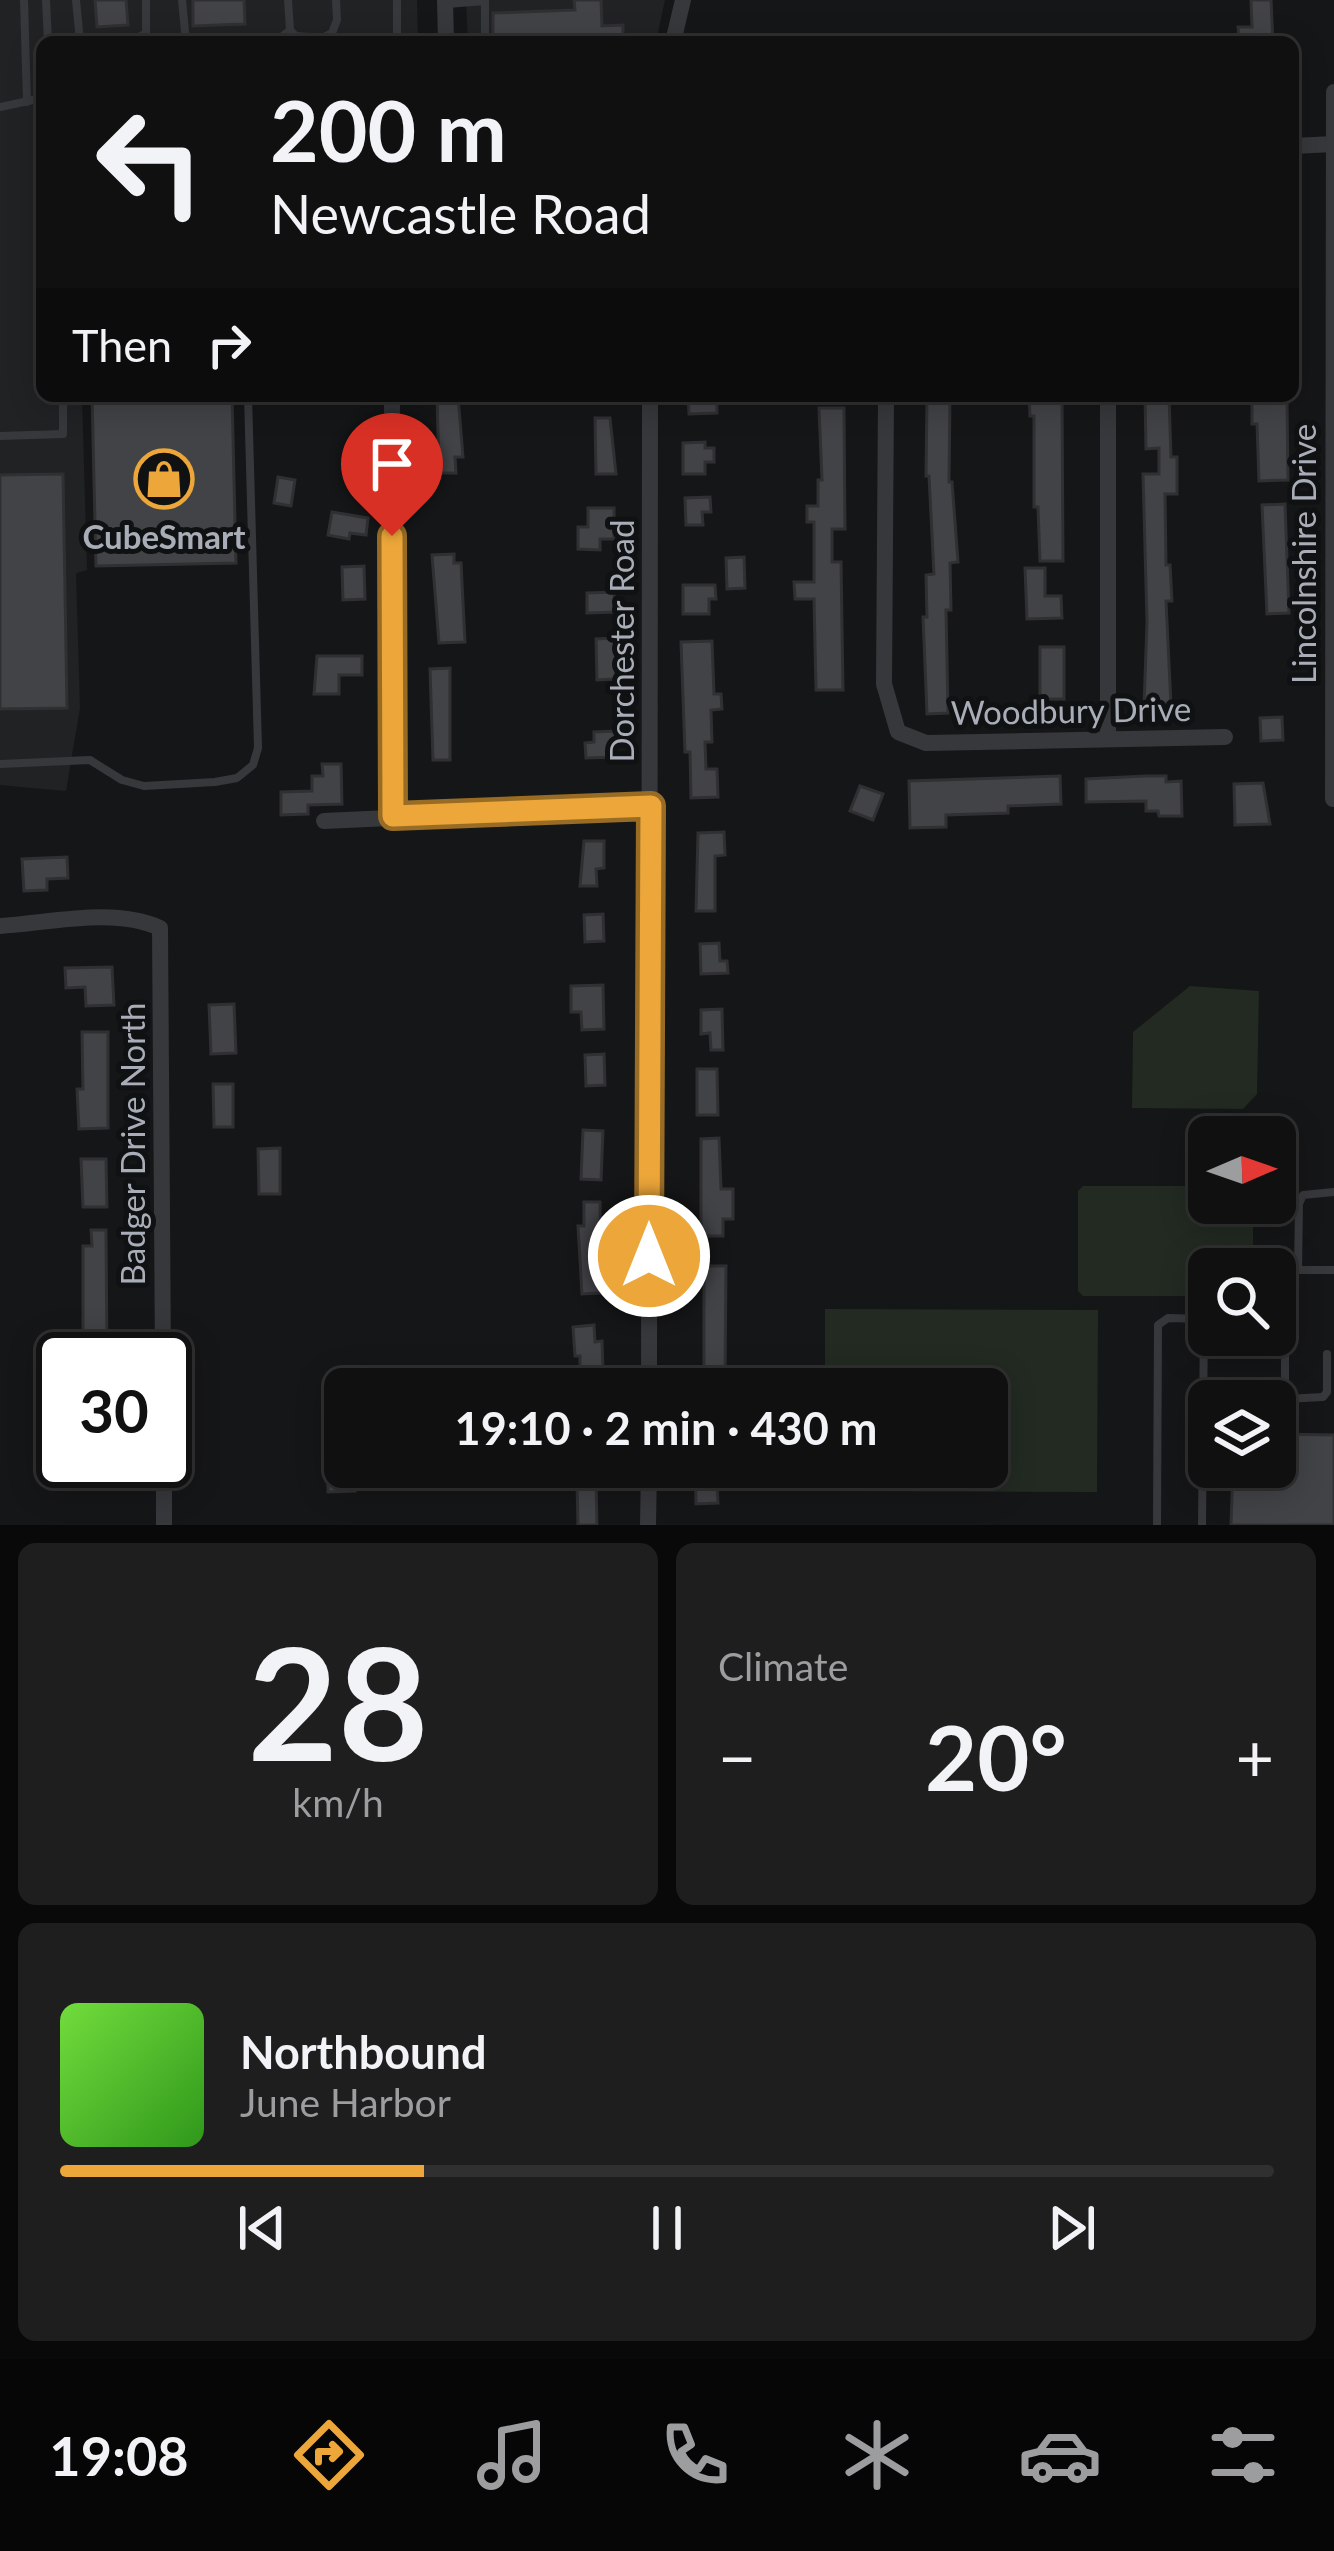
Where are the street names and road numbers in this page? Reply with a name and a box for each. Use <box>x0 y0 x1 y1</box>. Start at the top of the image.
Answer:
street label: Lincolnshire Drive <box>1283 424 1323 684</box>
street label: Dorchester Road <box>601 520 641 762</box>
street label: Woodbury Drive <box>950 688 1192 732</box>
street label: Badger Drive North <box>112 1003 152 1285</box>

